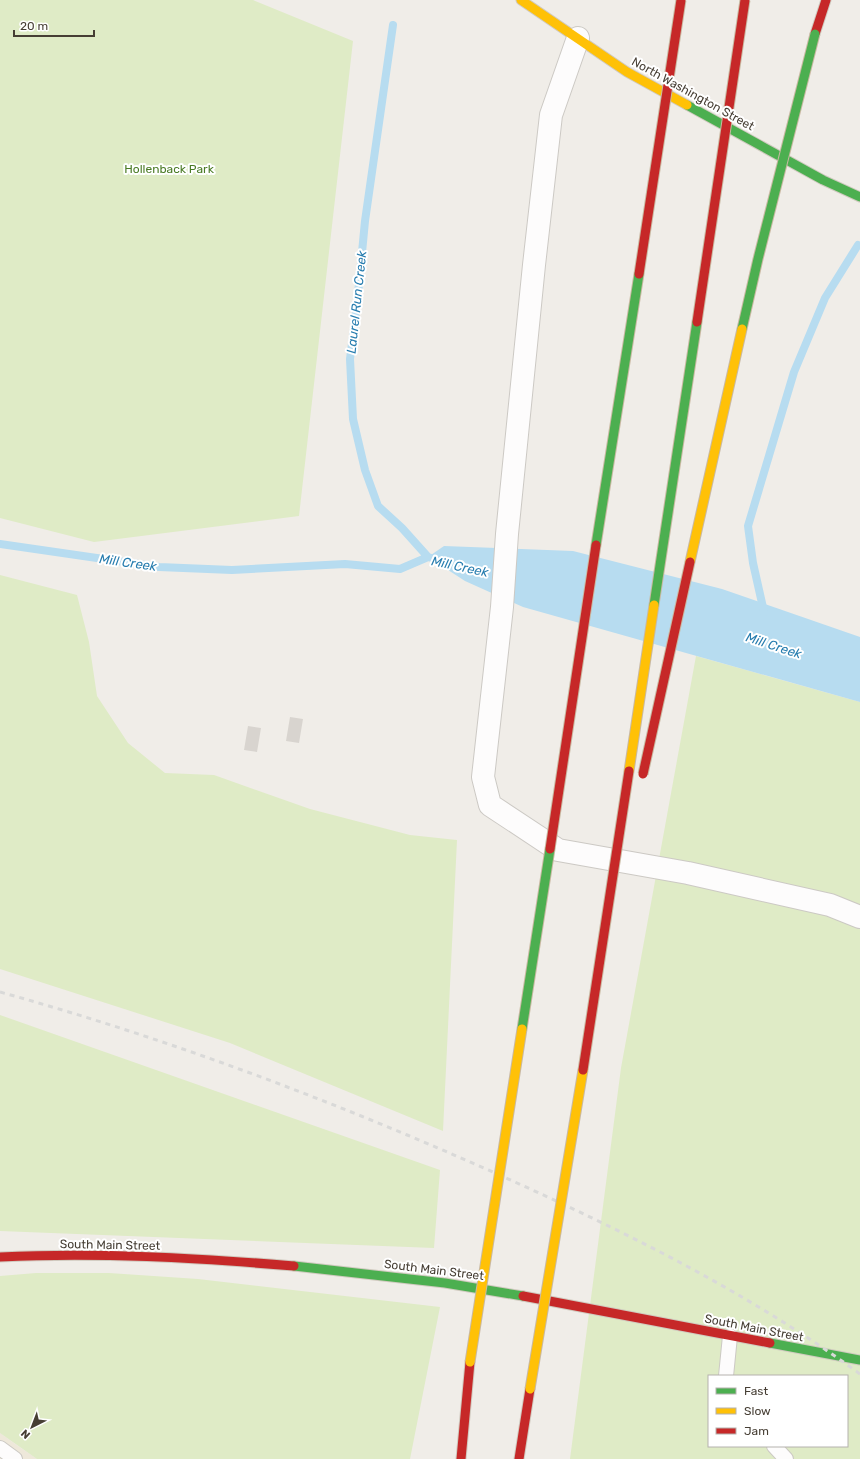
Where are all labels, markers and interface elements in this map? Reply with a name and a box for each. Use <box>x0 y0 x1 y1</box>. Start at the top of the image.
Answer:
scale bar <box>14 12 94 38</box>
text: 20 m <box>20 19 48 33</box>
street label: North Washington Street <box>629 54 757 134</box>
park label: Hollenback Park <box>124 162 215 176</box>
water label: Laurel Run Creek <box>344 250 369 354</box>
water label: Mill Creek <box>98 551 158 574</box>
water label: Mill Creek <box>430 553 490 580</box>
water label: Mill Creek <box>744 629 804 662</box>
street label: South Main Street <box>60 1237 161 1253</box>
street label: South Main Street <box>383 1257 485 1283</box>
street label: South Main Street <box>703 1312 805 1345</box>
legend <box>708 1375 848 1447</box>
text: Fast <box>744 1384 768 1398</box>
text: Slow <box>744 1404 771 1418</box>
north arrow <box>12 1407 52 1447</box>
text: Jam <box>744 1424 769 1438</box>
text: N <box>18 1427 33 1442</box>

